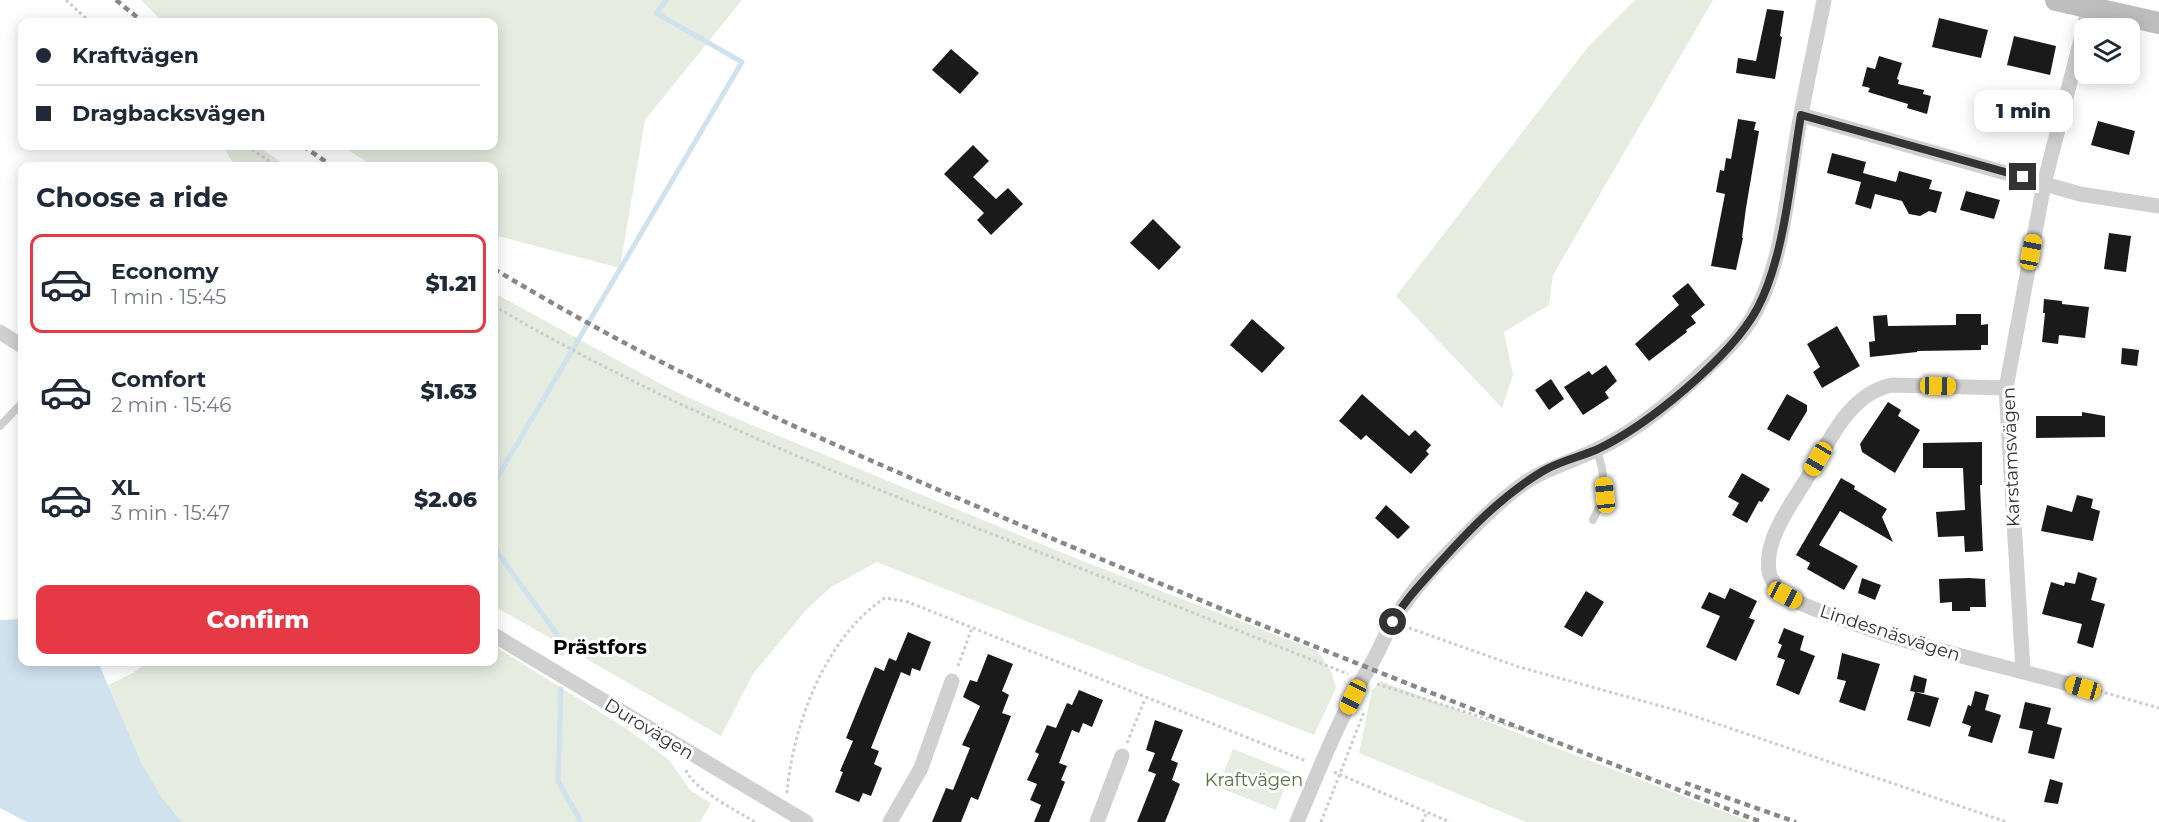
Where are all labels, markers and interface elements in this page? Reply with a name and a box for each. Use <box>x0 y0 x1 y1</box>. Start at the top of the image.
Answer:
map controls <box>2074 18 2140 84</box>
button: layers <box>2074 18 2140 84</box>
text: Kraftvägen <box>72 42 199 69</box>
callout: 1 min <box>1974 90 2072 132</box>
text: 1 min <box>1996 99 2051 123</box>
text: Dragbacksvägen <box>72 100 266 127</box>
route end <box>2009 163 2036 190</box>
text: Choose a ride <box>36 181 228 214</box>
car <box>2019 233 2043 271</box>
icon: car <box>39 257 93 311</box>
text: Economy <box>111 258 219 285</box>
text: $1.21 <box>426 270 477 297</box>
text: 1 min · 15:45 <box>111 285 226 309</box>
icon: car <box>39 365 93 419</box>
text: Comfort <box>111 366 206 393</box>
car <box>1920 377 1956 395</box>
text: $1.63 <box>421 378 477 405</box>
street label: Karstamsvägen <box>1998 387 2024 527</box>
text: 2 min · 15:46 <box>111 393 231 417</box>
car <box>1801 439 1835 479</box>
icon: car <box>39 473 93 527</box>
text: XL <box>111 474 140 501</box>
car <box>1594 476 1616 514</box>
text: $2.06 <box>414 486 477 513</box>
text: 3 min · 15:47 <box>111 501 230 525</box>
car <box>1765 579 1805 611</box>
button: Confirm <box>36 585 480 654</box>
street label: Lindesnäsvägen <box>1817 600 1963 666</box>
route start <box>1379 608 1406 635</box>
district label: Prästfors <box>553 635 647 659</box>
car <box>2063 674 2103 702</box>
car <box>1337 677 1369 717</box>
street label: Durovägen <box>600 694 698 764</box>
park label: Kraftvägen <box>1205 769 1303 791</box>

